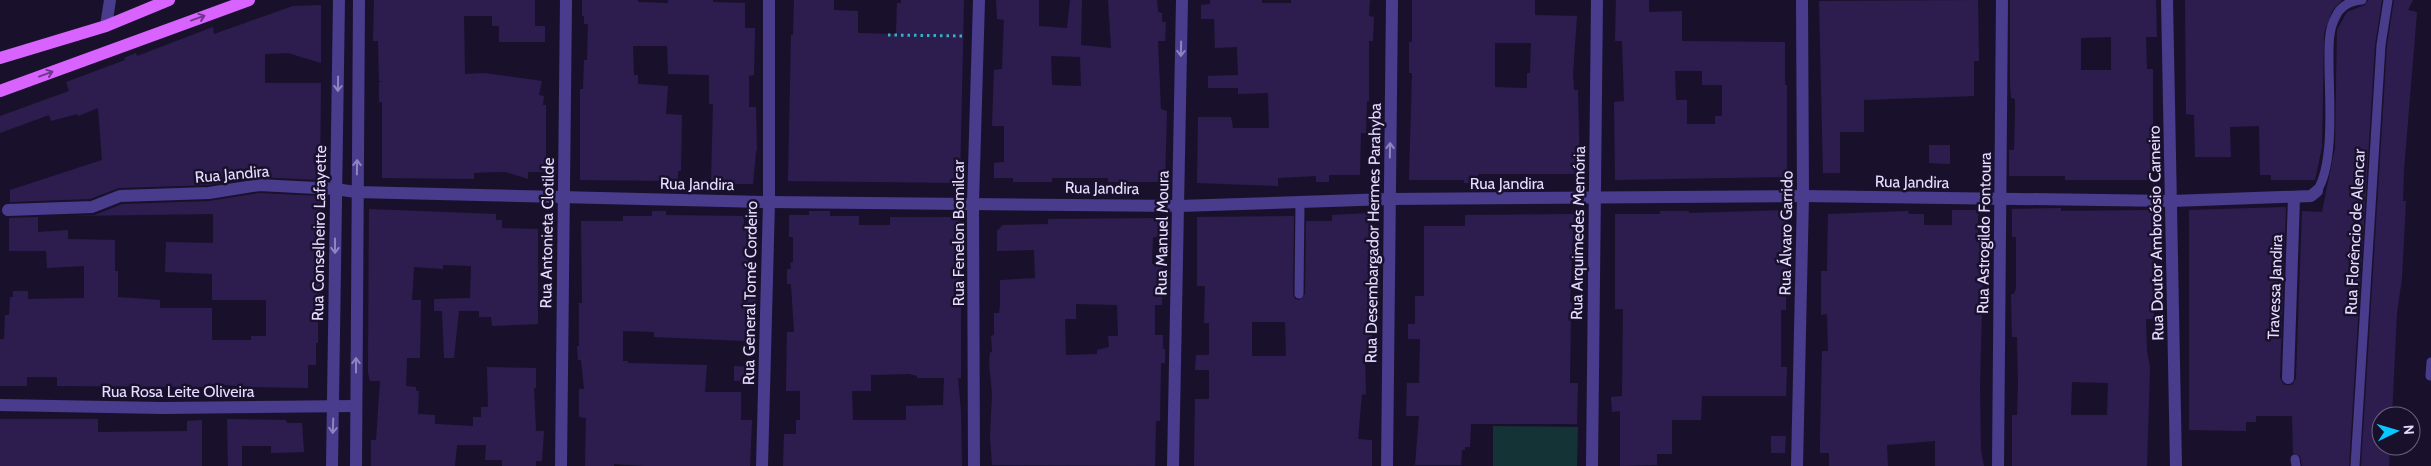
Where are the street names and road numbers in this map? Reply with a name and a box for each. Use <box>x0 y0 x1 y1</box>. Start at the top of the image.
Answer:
street label: Rua Desembargador Hermes Parahyba <box>1361 102 1385 363</box>
street label: Rua Doutor Ambroósio Carneiro <box>2145 125 2167 341</box>
street label: Rua Conselheiro Lafayette <box>308 145 330 321</box>
street label: Rua Arquimedes Memória <box>1567 146 1589 320</box>
street label: Rua Florêncio de Alencar <box>2341 148 2369 316</box>
street label: Rua Astrogildo Fontoura <box>1973 152 1995 314</box>
street label: Rua Antonieta Clotilde <box>536 157 558 309</box>
street label: Rua Fenelon Bomilcar <box>949 159 968 306</box>
street label: Rua Jandira <box>194 161 270 187</box>
street label: Rua Manuel Moura <box>1151 170 1173 296</box>
street label: Rua Álvaro Garrido <box>1775 170 1797 296</box>
street label: Rua Jandira <box>1875 172 1950 192</box>
street label: Rua Jandira <box>660 174 735 194</box>
street label: Rua Jandira <box>1470 174 1545 193</box>
street label: Rua Jandira <box>1065 178 1140 198</box>
street label: Rua General Tomé Cordeiro <box>739 200 761 385</box>
street label: Travessa Jandira <box>2264 234 2286 340</box>
street label: Rua Rosa Leite Oliveira <box>101 382 255 401</box>

